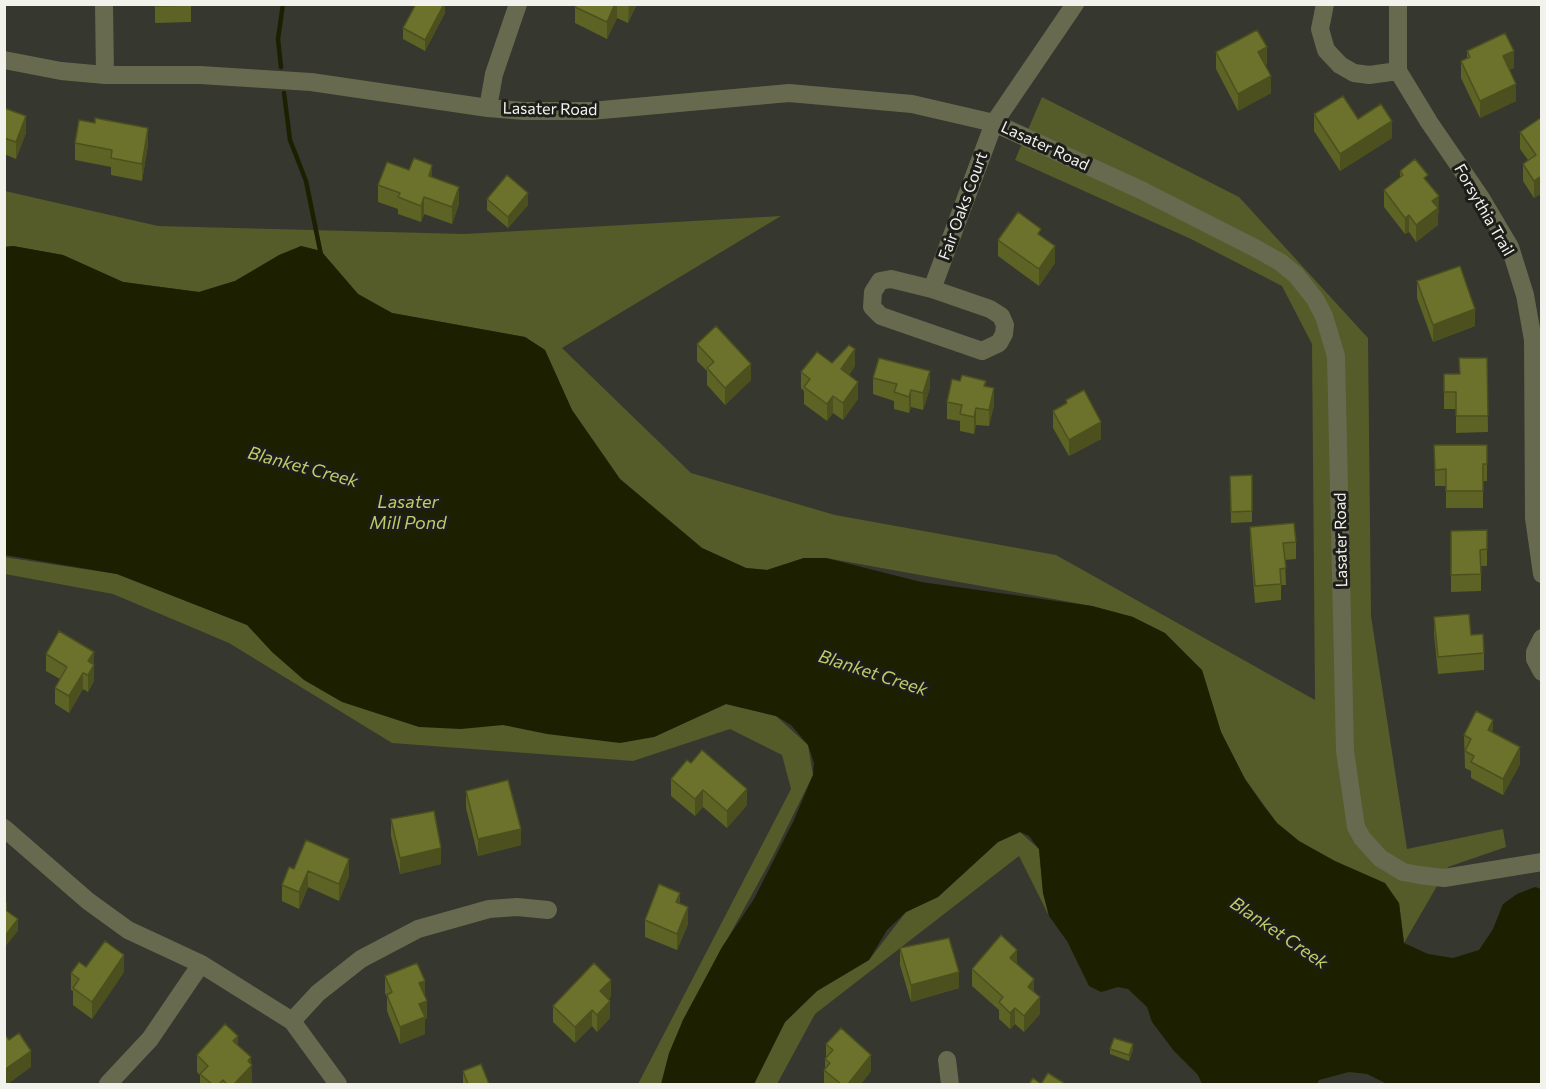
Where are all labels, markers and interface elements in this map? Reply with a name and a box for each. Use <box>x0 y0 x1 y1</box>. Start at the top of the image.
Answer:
street label: Lasater Road <box>502 99 598 119</box>
street label: Lasater Road <box>998 117 1092 175</box>
street label: Fair Oaks Court <box>935 149 991 263</box>
street label: Forsythia Trail <box>1450 161 1518 259</box>
water label: Blanket Creek <box>245 442 361 492</box>
water label: Lasater Mill Pond <box>370 491 446 534</box>
street label: Lasater Road <box>1331 492 1351 588</box>
water label: Blanket Creek <box>816 645 930 701</box>
water label: Blanket Creek <box>1226 892 1332 974</box>

